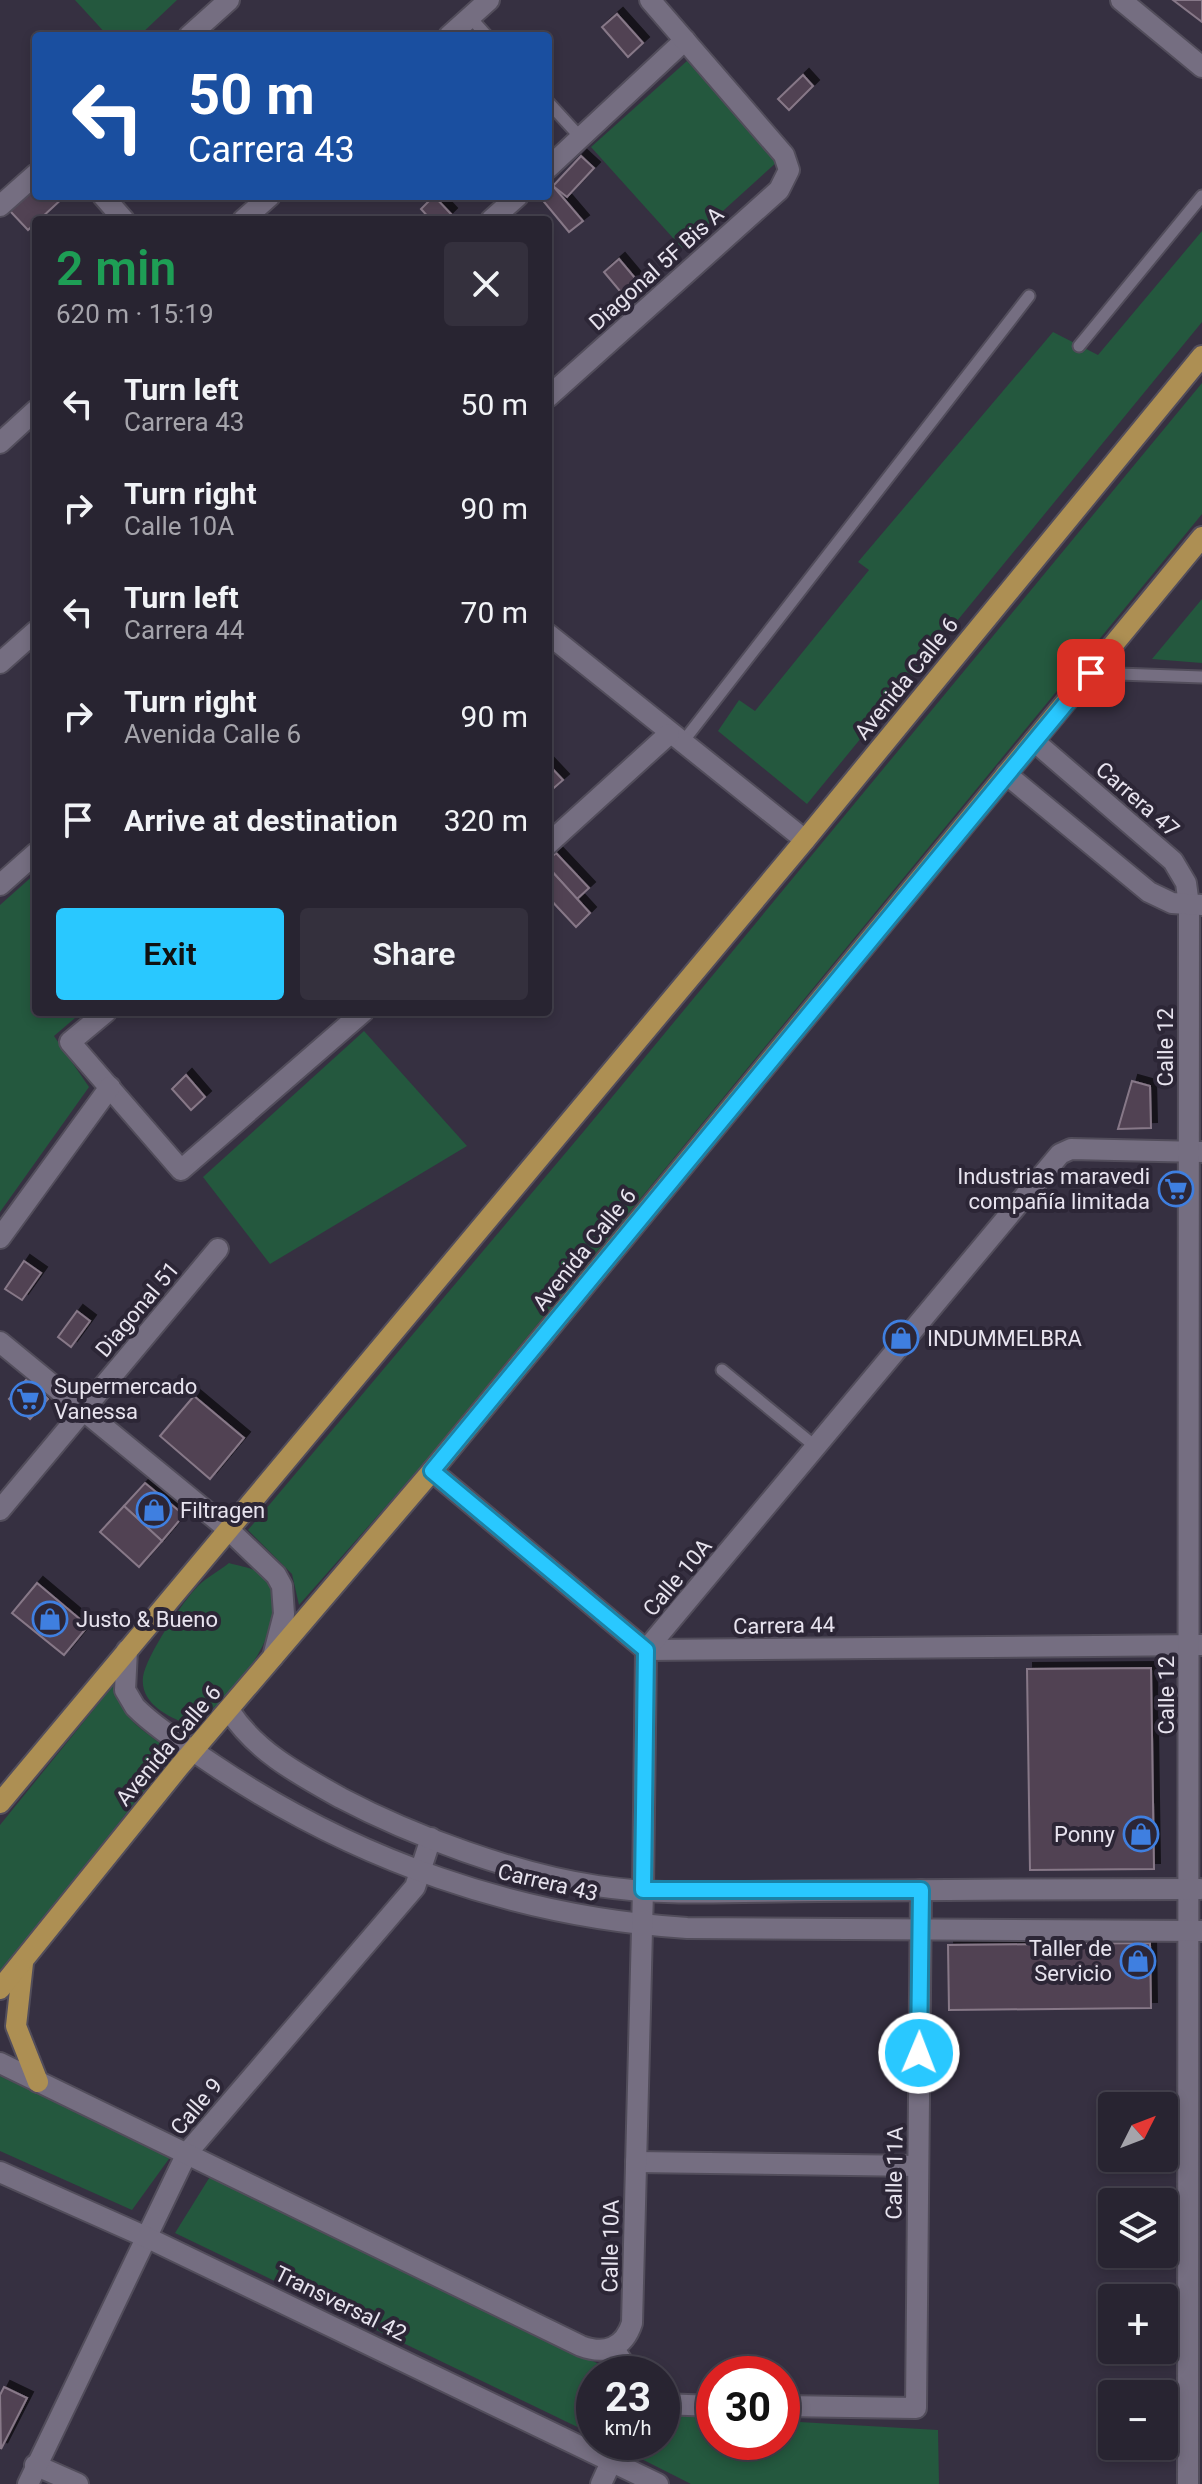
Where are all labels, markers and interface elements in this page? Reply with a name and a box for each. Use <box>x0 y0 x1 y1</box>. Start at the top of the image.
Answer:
text: 50 m <box>188 62 315 128</box>
icon: left <box>56 64 160 168</box>
text: Carrera 43 <box>188 129 355 171</box>
street label: Diagonal 5F Bis A <box>584 201 729 335</box>
text: 2 min <box>56 240 176 297</box>
button: close <box>444 242 528 326</box>
text: 620 m · 15:19 <box>56 299 214 329</box>
text: Turn left <box>124 372 239 407</box>
icon: left <box>56 382 100 426</box>
text: 50 m <box>461 387 528 422</box>
text: Carrera 43 <box>124 407 244 437</box>
text: Turn right <box>124 476 257 511</box>
icon: right <box>56 486 100 530</box>
text: 90 m <box>461 491 528 526</box>
text: Calle 10A <box>124 511 234 541</box>
text: Turn left <box>124 580 239 615</box>
icon: left <box>56 590 100 634</box>
text: 70 m <box>461 595 528 630</box>
street label: Avenida Calle 6 <box>850 612 963 744</box>
text: Carrera 44 <box>124 615 244 645</box>
pin <box>1057 639 1125 707</box>
icon: arrive <box>1069 651 1113 695</box>
text: Turn right <box>124 684 257 719</box>
icon: right <box>56 694 100 738</box>
text: 90 m <box>461 699 528 734</box>
text: Avenida Calle 6 <box>124 719 301 749</box>
street label: Carrera 47 <box>1091 757 1184 842</box>
icon: arrive <box>56 798 100 842</box>
text: Arrive at destination <box>124 803 398 838</box>
text: 320 m <box>444 803 528 838</box>
button: Exit <box>56 908 284 1000</box>
button: Share <box>300 908 528 1000</box>
street label: Calle 12 <box>1153 1008 1178 1086</box>
place label: Industrias maravedi compañía limitada <box>957 1164 1150 1214</box>
supermarket icon: Industrias maravedi compañía limitada <box>1157 1170 1195 1208</box>
street label: Avenida Calle 6 <box>528 1183 641 1315</box>
street label: Diagonal 51 <box>90 1257 184 1362</box>
shop icon: INDUMMELBRA <box>882 1319 920 1357</box>
place label: INDUMMELBRA <box>927 1326 1082 1351</box>
place label: Supermercado Vanessa <box>54 1374 197 1424</box>
supermarket icon: Supermercado Vanessa <box>9 1380 47 1418</box>
shop icon: Filtragen <box>135 1491 173 1529</box>
place label: Filtragen <box>180 1498 265 1523</box>
street label: Calle 10A <box>638 1533 717 1621</box>
shop icon: Justo & Bueno <box>31 1600 69 1638</box>
place label: Justo & Bueno <box>76 1607 218 1632</box>
street label: Carrera 44 <box>733 1612 835 1639</box>
street label: Calle 12 <box>1154 1656 1179 1734</box>
street label: Avenida Calle 6 <box>111 1680 226 1811</box>
shop icon: Ponny <box>1122 1815 1160 1853</box>
place label: Ponny <box>1054 1822 1116 1847</box>
street label: Carrera 43 <box>495 1859 600 1906</box>
place label: Taller de Servicio <box>1029 1936 1112 1986</box>
shop icon: Taller de Servicio <box>1119 1942 1157 1980</box>
position arrow <box>877 2011 961 2095</box>
street label: Calle 9 <box>165 2073 227 2140</box>
north arrow <box>1098 2092 1178 2172</box>
map controls <box>1098 2092 1178 2460</box>
street label: Calle 11A <box>881 2126 908 2220</box>
button: layers <box>1098 2188 1178 2268</box>
street label: Calle 10A <box>597 2199 624 2293</box>
street label: Transversal 42 <box>271 2261 411 2346</box>
button: + <box>1098 2284 1178 2364</box>
speed limit sign: 30 <box>696 2356 800 2460</box>
text: 23 <box>605 2374 651 2421</box>
button: − <box>1098 2380 1178 2460</box>
text: km/h <box>605 2416 651 2440</box>

